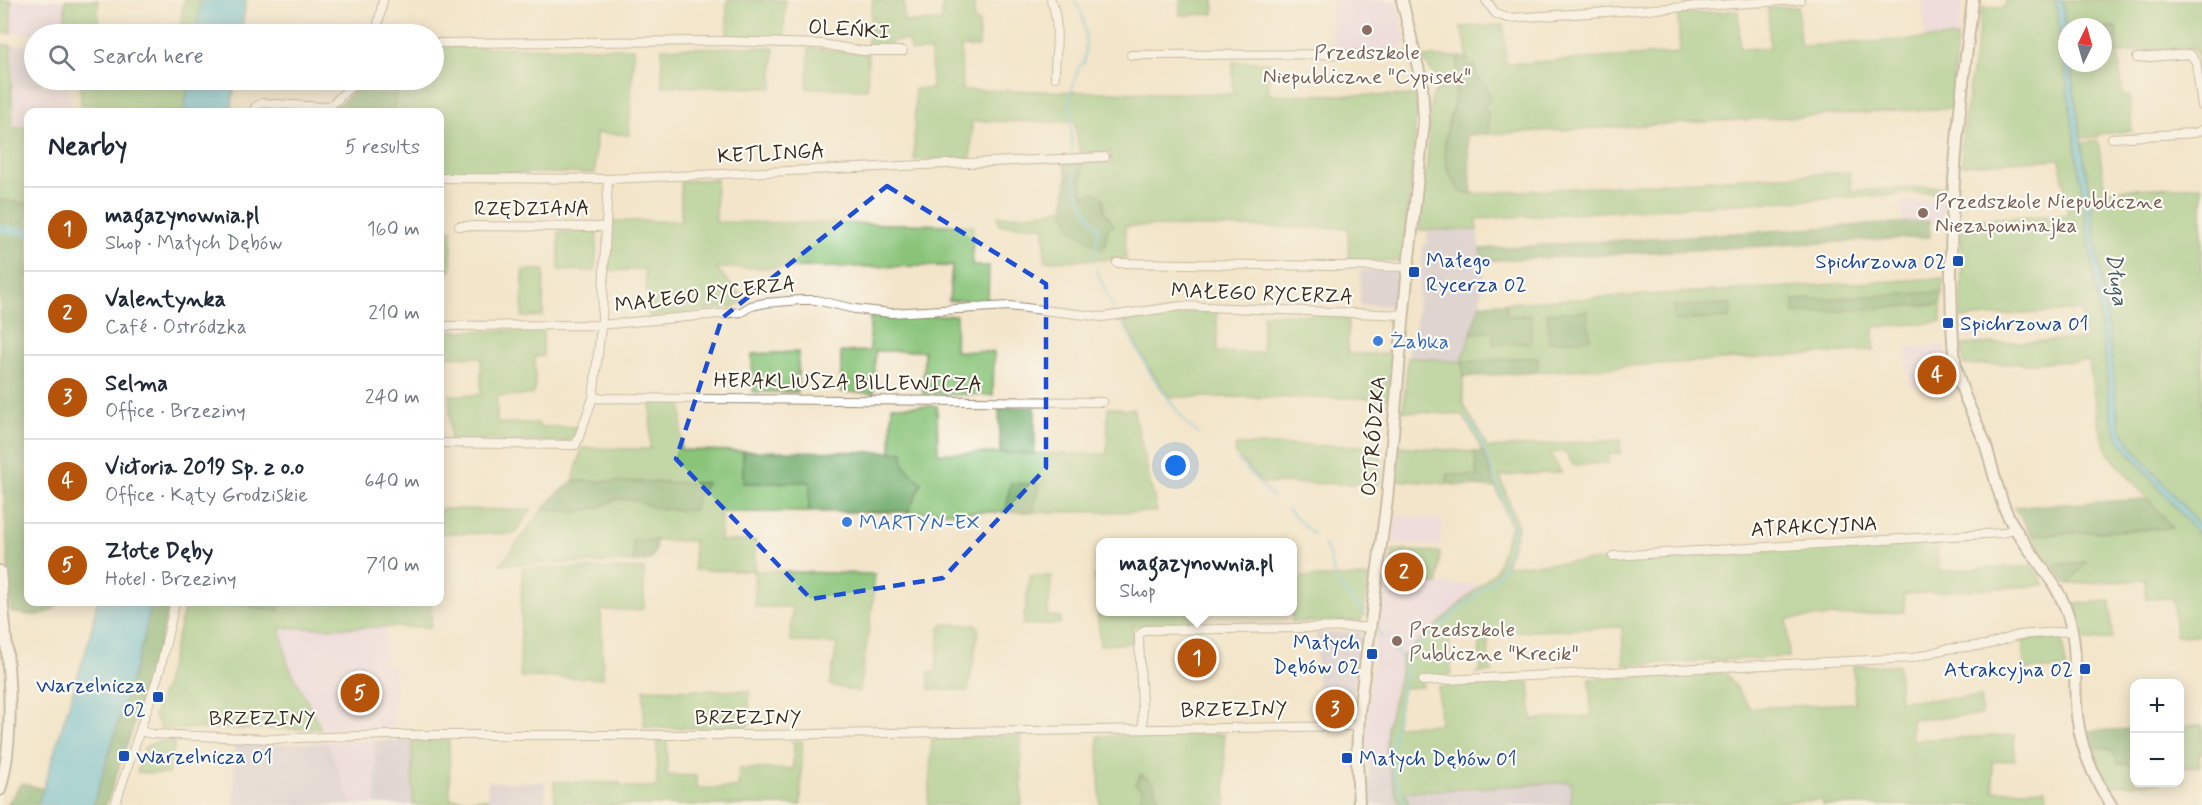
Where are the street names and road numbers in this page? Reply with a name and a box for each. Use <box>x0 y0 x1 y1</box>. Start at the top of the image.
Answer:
street label: OLEŃKI <box>807 13 891 47</box>
street label: KETLINGA <box>717 137 825 171</box>
street label: RZĘDZIANA <box>474 195 590 223</box>
street label: MAŁEGO RYCERZA <box>613 270 797 320</box>
street label: MAŁEGO RYCERZA <box>1170 277 1353 311</box>
street label: HERAKLIUSZA BILLEWICZA <box>713 367 983 399</box>
street label: OSTRÓDZKA <box>1355 375 1393 497</box>
street label: ATRAKCYJNA <box>1750 510 1878 544</box>
street label: BRZEZINY <box>1180 695 1288 725</box>
street label: BRZEZINY <box>695 704 802 732</box>
street label: BRZEZINY <box>209 705 316 733</box>

